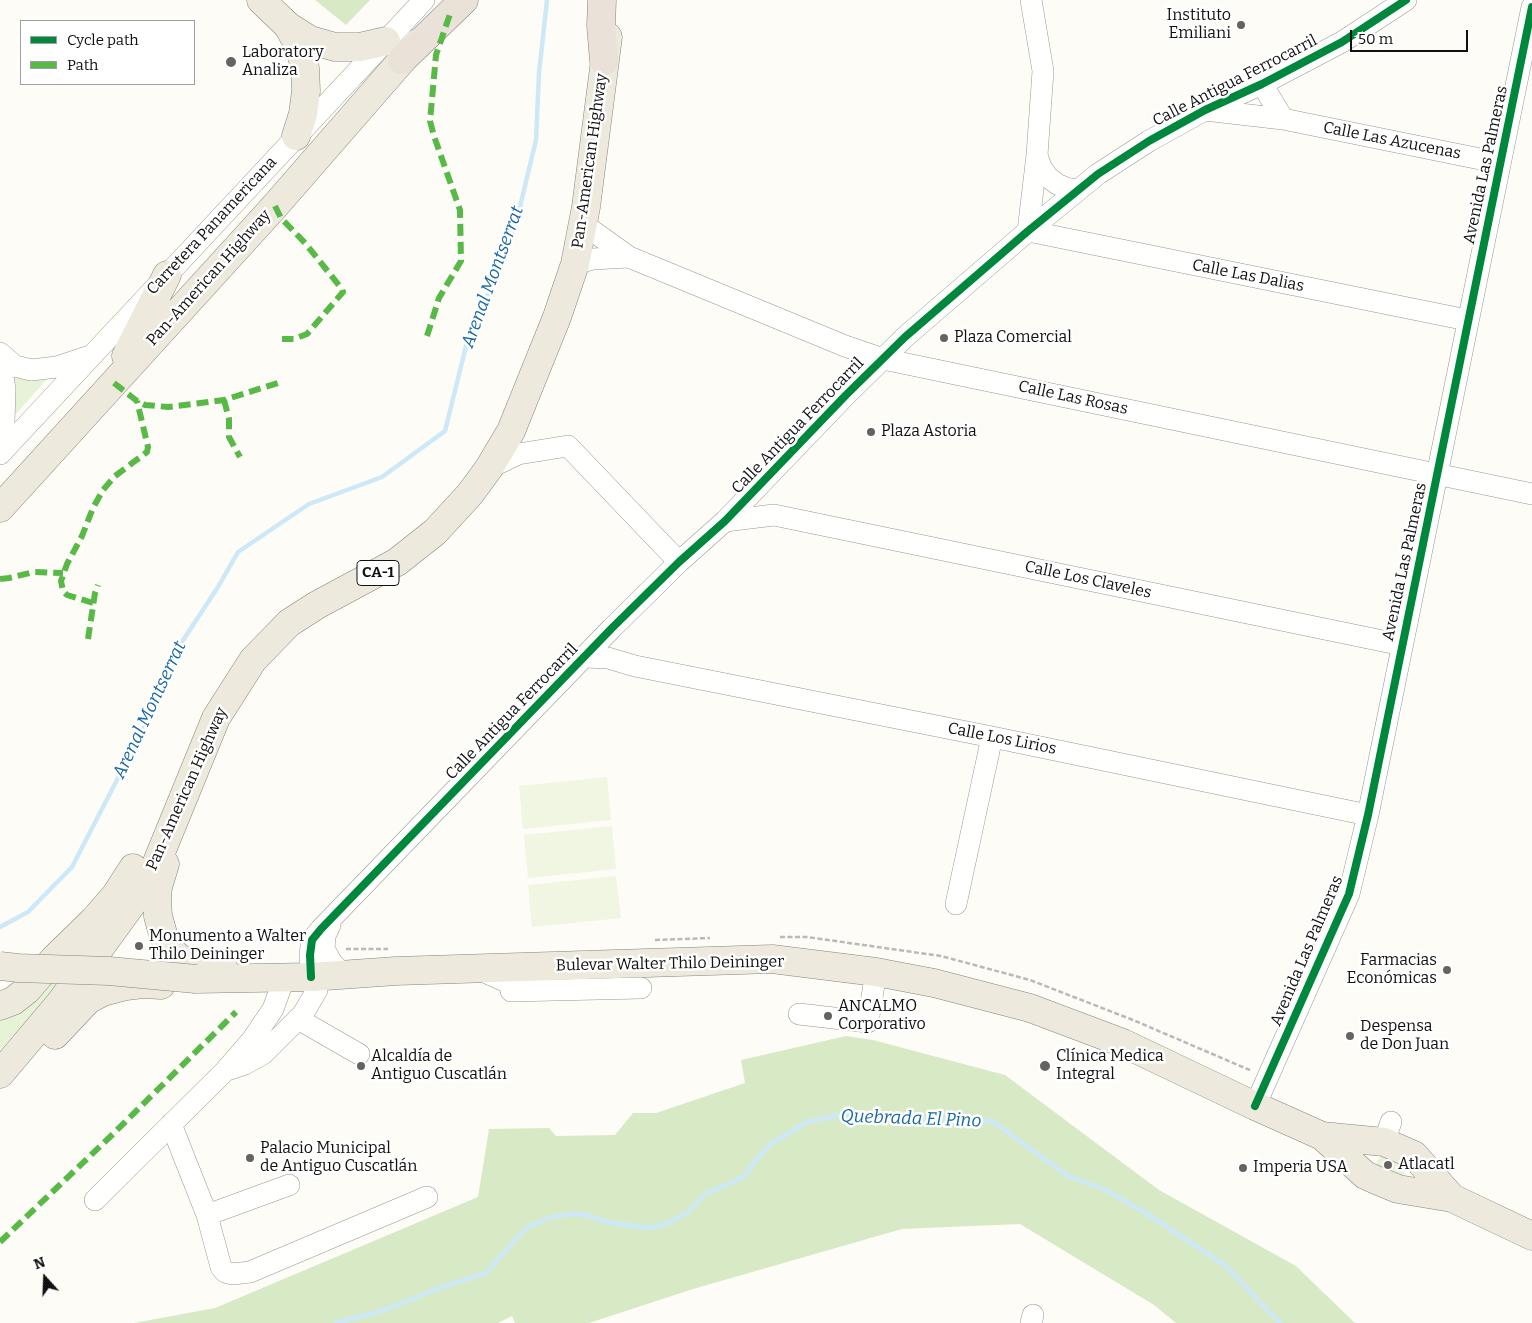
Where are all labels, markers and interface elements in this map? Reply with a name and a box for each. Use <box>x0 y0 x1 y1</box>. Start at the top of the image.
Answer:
place label: Instituto Emiliani <box>1167 6 1231 44</box>
marker: Instituto Emiliani <box>1235 19 1247 31</box>
legend <box>20 20 195 85</box>
scale bar <box>1352 20 1470 52</box>
text: 50 m <box>1358 30 1393 48</box>
text: Cycle path <box>67 31 139 49</box>
street label: Calle Antigua Ferrocarril <box>1150 31 1320 131</box>
place label: Laboratory Analiza <box>242 43 324 81</box>
marker: Laboratory Analiza <box>224 55 238 69</box>
text: Path <box>67 56 98 74</box>
street label: Pan-American Highway <box>568 72 612 250</box>
street label: Avenida Las Palmeras <box>1460 84 1512 246</box>
street label: Calle Las Azucenas <box>1321 118 1463 164</box>
street label: Carretera Panamericana <box>143 153 281 299</box>
water label: Arenal Montserrat <box>457 203 529 351</box>
street label: Pan-American Highway <box>143 206 275 350</box>
street label: Calle Las Dalias <box>1190 256 1306 296</box>
place label: Plaza Comercial <box>954 328 1072 348</box>
marker: Plaza Comercial <box>938 332 950 344</box>
street label: Calle Antigua Ferrocarril <box>728 354 868 498</box>
street label: Calle Las Rosas <box>1016 377 1130 419</box>
place label: Plaza Astoria <box>881 422 977 442</box>
marker: Plaza Astoria <box>865 426 877 438</box>
street label: Avenida Las Palmeras <box>1379 481 1431 643</box>
street label: Calle Los Claveles <box>1023 557 1153 603</box>
road number: CA-1 <box>357 560 399 586</box>
water label: Arenal Montserrat <box>109 638 191 782</box>
street label: Calle Antigua Ferrocarril <box>442 640 582 784</box>
street label: Pan-American Highway <box>142 704 232 874</box>
street label: Calle Los Lirios <box>946 719 1058 759</box>
street label: Avenida Las Palmeras <box>1267 873 1347 1029</box>
place label: Monumento a Walter Thilo Deininger <box>149 927 306 965</box>
marker: Monumento a Walter Thilo Deininger <box>133 940 145 952</box>
place label: Farmacias Económicas <box>1347 951 1437 989</box>
street label: Bulevar Walter Thilo Deininger <box>556 952 784 976</box>
marker: Farmacias Económicas <box>1441 964 1453 976</box>
place label: ANCALMO Corporativo <box>838 997 926 1035</box>
marker: ANCALMO Corporativo <box>822 1010 834 1022</box>
place label: Despensa de Don Juan <box>1360 1017 1449 1055</box>
marker: Despensa de Don Juan <box>1344 1030 1356 1042</box>
place label: Alcaldía de Antiguo Cuscatlán <box>371 1047 507 1085</box>
place label: Clínica Medica Integral <box>1056 1047 1164 1085</box>
marker: Clínica Medica Integral <box>1038 1059 1052 1073</box>
marker: Alcaldía de Antiguo Cuscatlán <box>355 1060 367 1072</box>
water label: Quebrada El Pino <box>840 1106 982 1132</box>
place label: Palacio Municipal de Antiguo Cuscatlán <box>260 1139 417 1177</box>
marker: Palacio Municipal de Antiguo Cuscatlán <box>244 1152 256 1164</box>
place label: Atlacatl <box>1398 1155 1455 1175</box>
place label: Imperia USA <box>1253 1158 1348 1178</box>
marker: Atlacatl <box>1382 1159 1394 1171</box>
marker: Imperia USA <box>1237 1162 1249 1174</box>
north arrow <box>20 1253 70 1303</box>
text: N <box>32 1254 48 1273</box>

